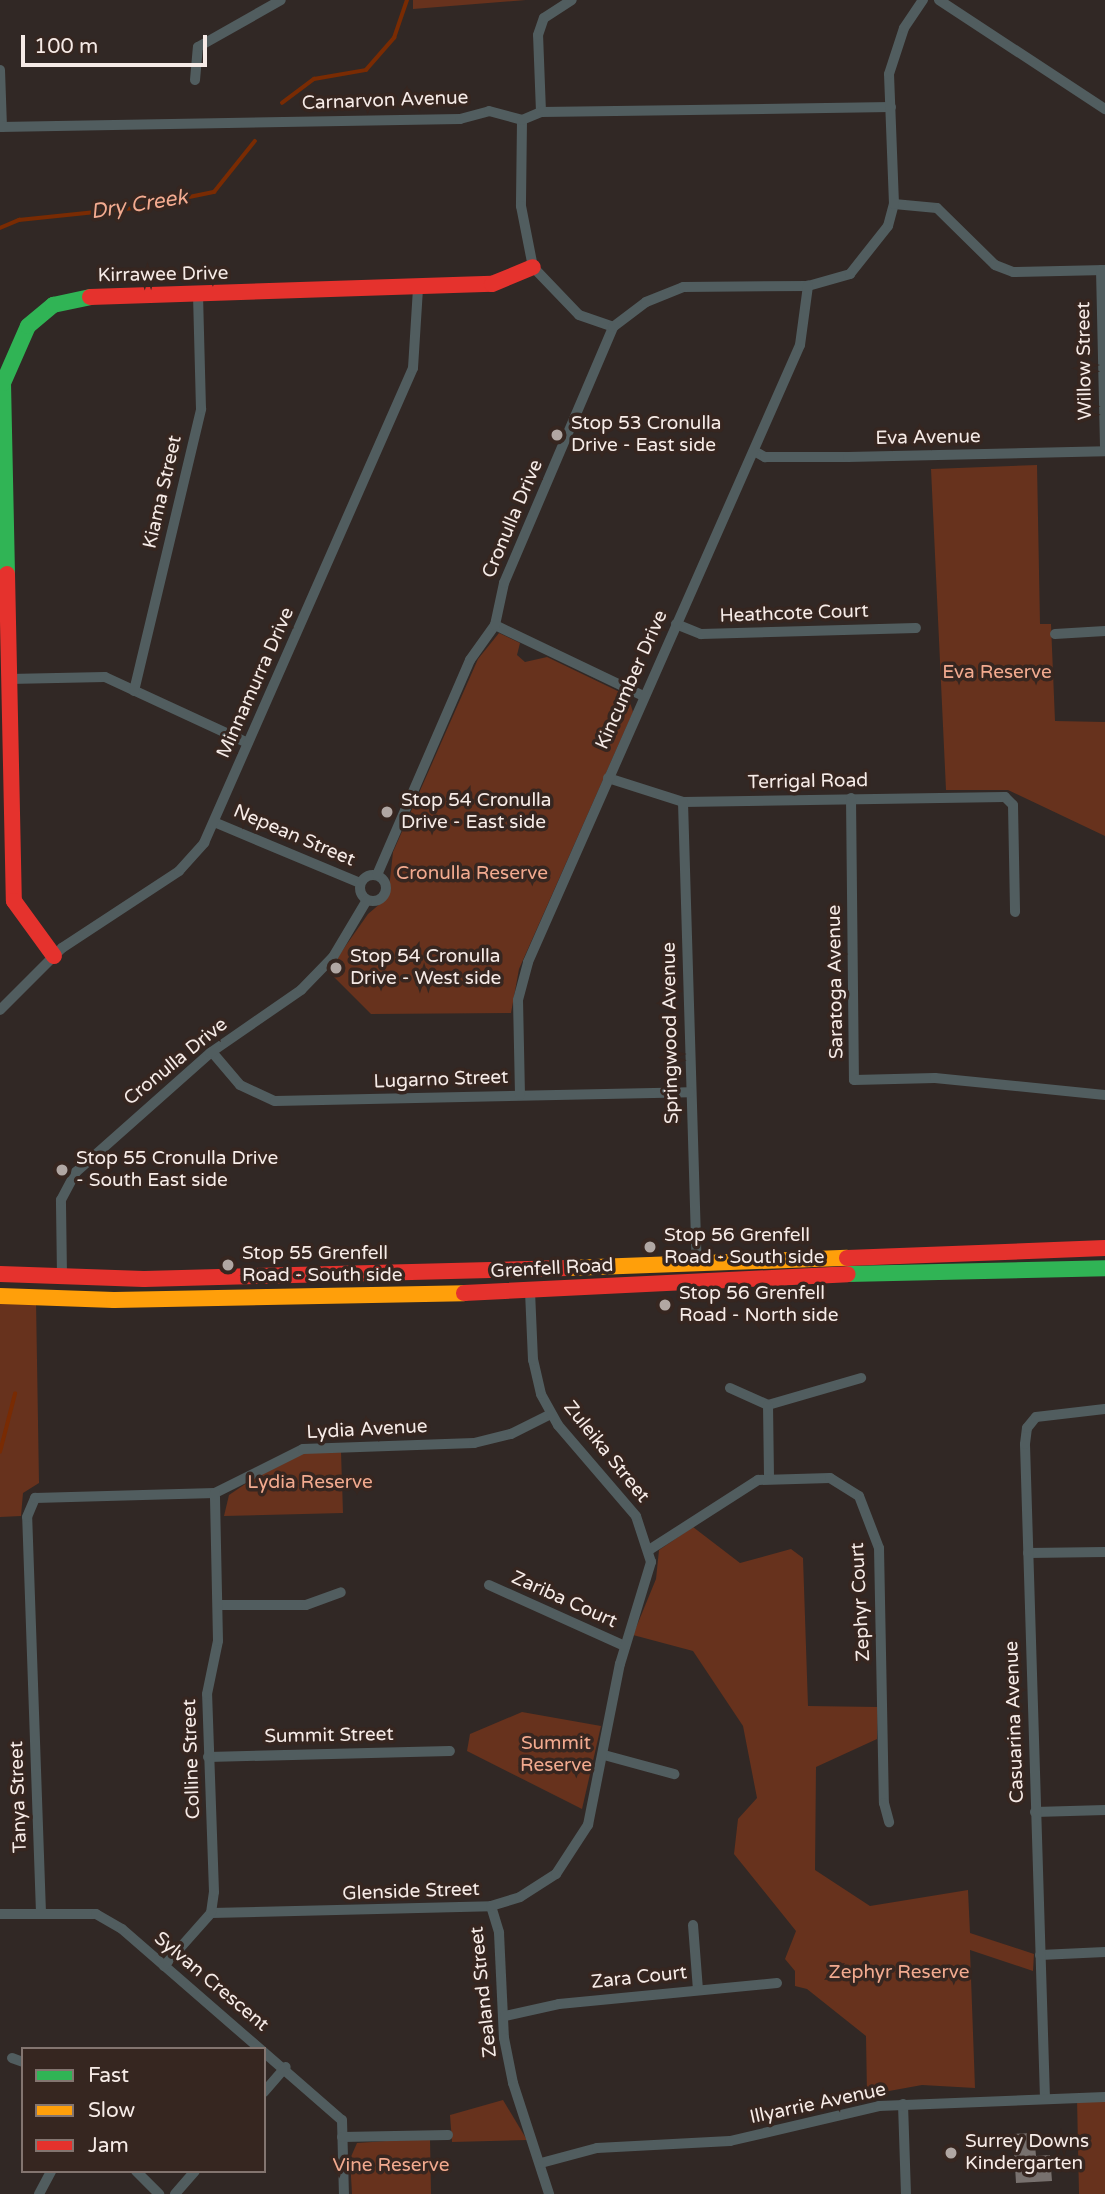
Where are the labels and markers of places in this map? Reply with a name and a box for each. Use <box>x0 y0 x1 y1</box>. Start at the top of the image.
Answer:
place label: Stop 53 Cronulla Drive - East side <box>571 413 722 457</box>
marker: Stop 53 Cronulla Drive - East side <box>549 427 565 443</box>
place label: Stop 54 Cronulla Drive - East side <box>401 790 552 834</box>
marker: Stop 54 Cronulla Drive - East side <box>379 804 395 820</box>
place label: Stop 54 Cronulla Drive - West side <box>350 946 501 990</box>
marker: Stop 54 Cronulla Drive - West side <box>328 960 344 976</box>
place label: Stop 55 Cronulla Drive - South East side <box>76 1148 278 1192</box>
marker: Stop 55 Cronulla Drive - South East side <box>54 1162 70 1178</box>
place label: Stop 56 Grenfell Road - South side <box>664 1225 825 1269</box>
marker: Stop 56 Grenfell Road - South side <box>642 1239 658 1255</box>
place label: Stop 55 Grenfell Road - South side <box>242 1243 403 1287</box>
marker: Stop 55 Grenfell Road - South side <box>220 1257 236 1273</box>
place label: Stop 56 Grenfell Road - North side <box>679 1283 839 1327</box>
marker: Stop 56 Grenfell Road - North side <box>657 1297 673 1313</box>
place label: Surrey Downs Kindergarten <box>965 2131 1089 2175</box>
marker: Surrey Downs Kindergarten <box>943 2145 959 2161</box>

